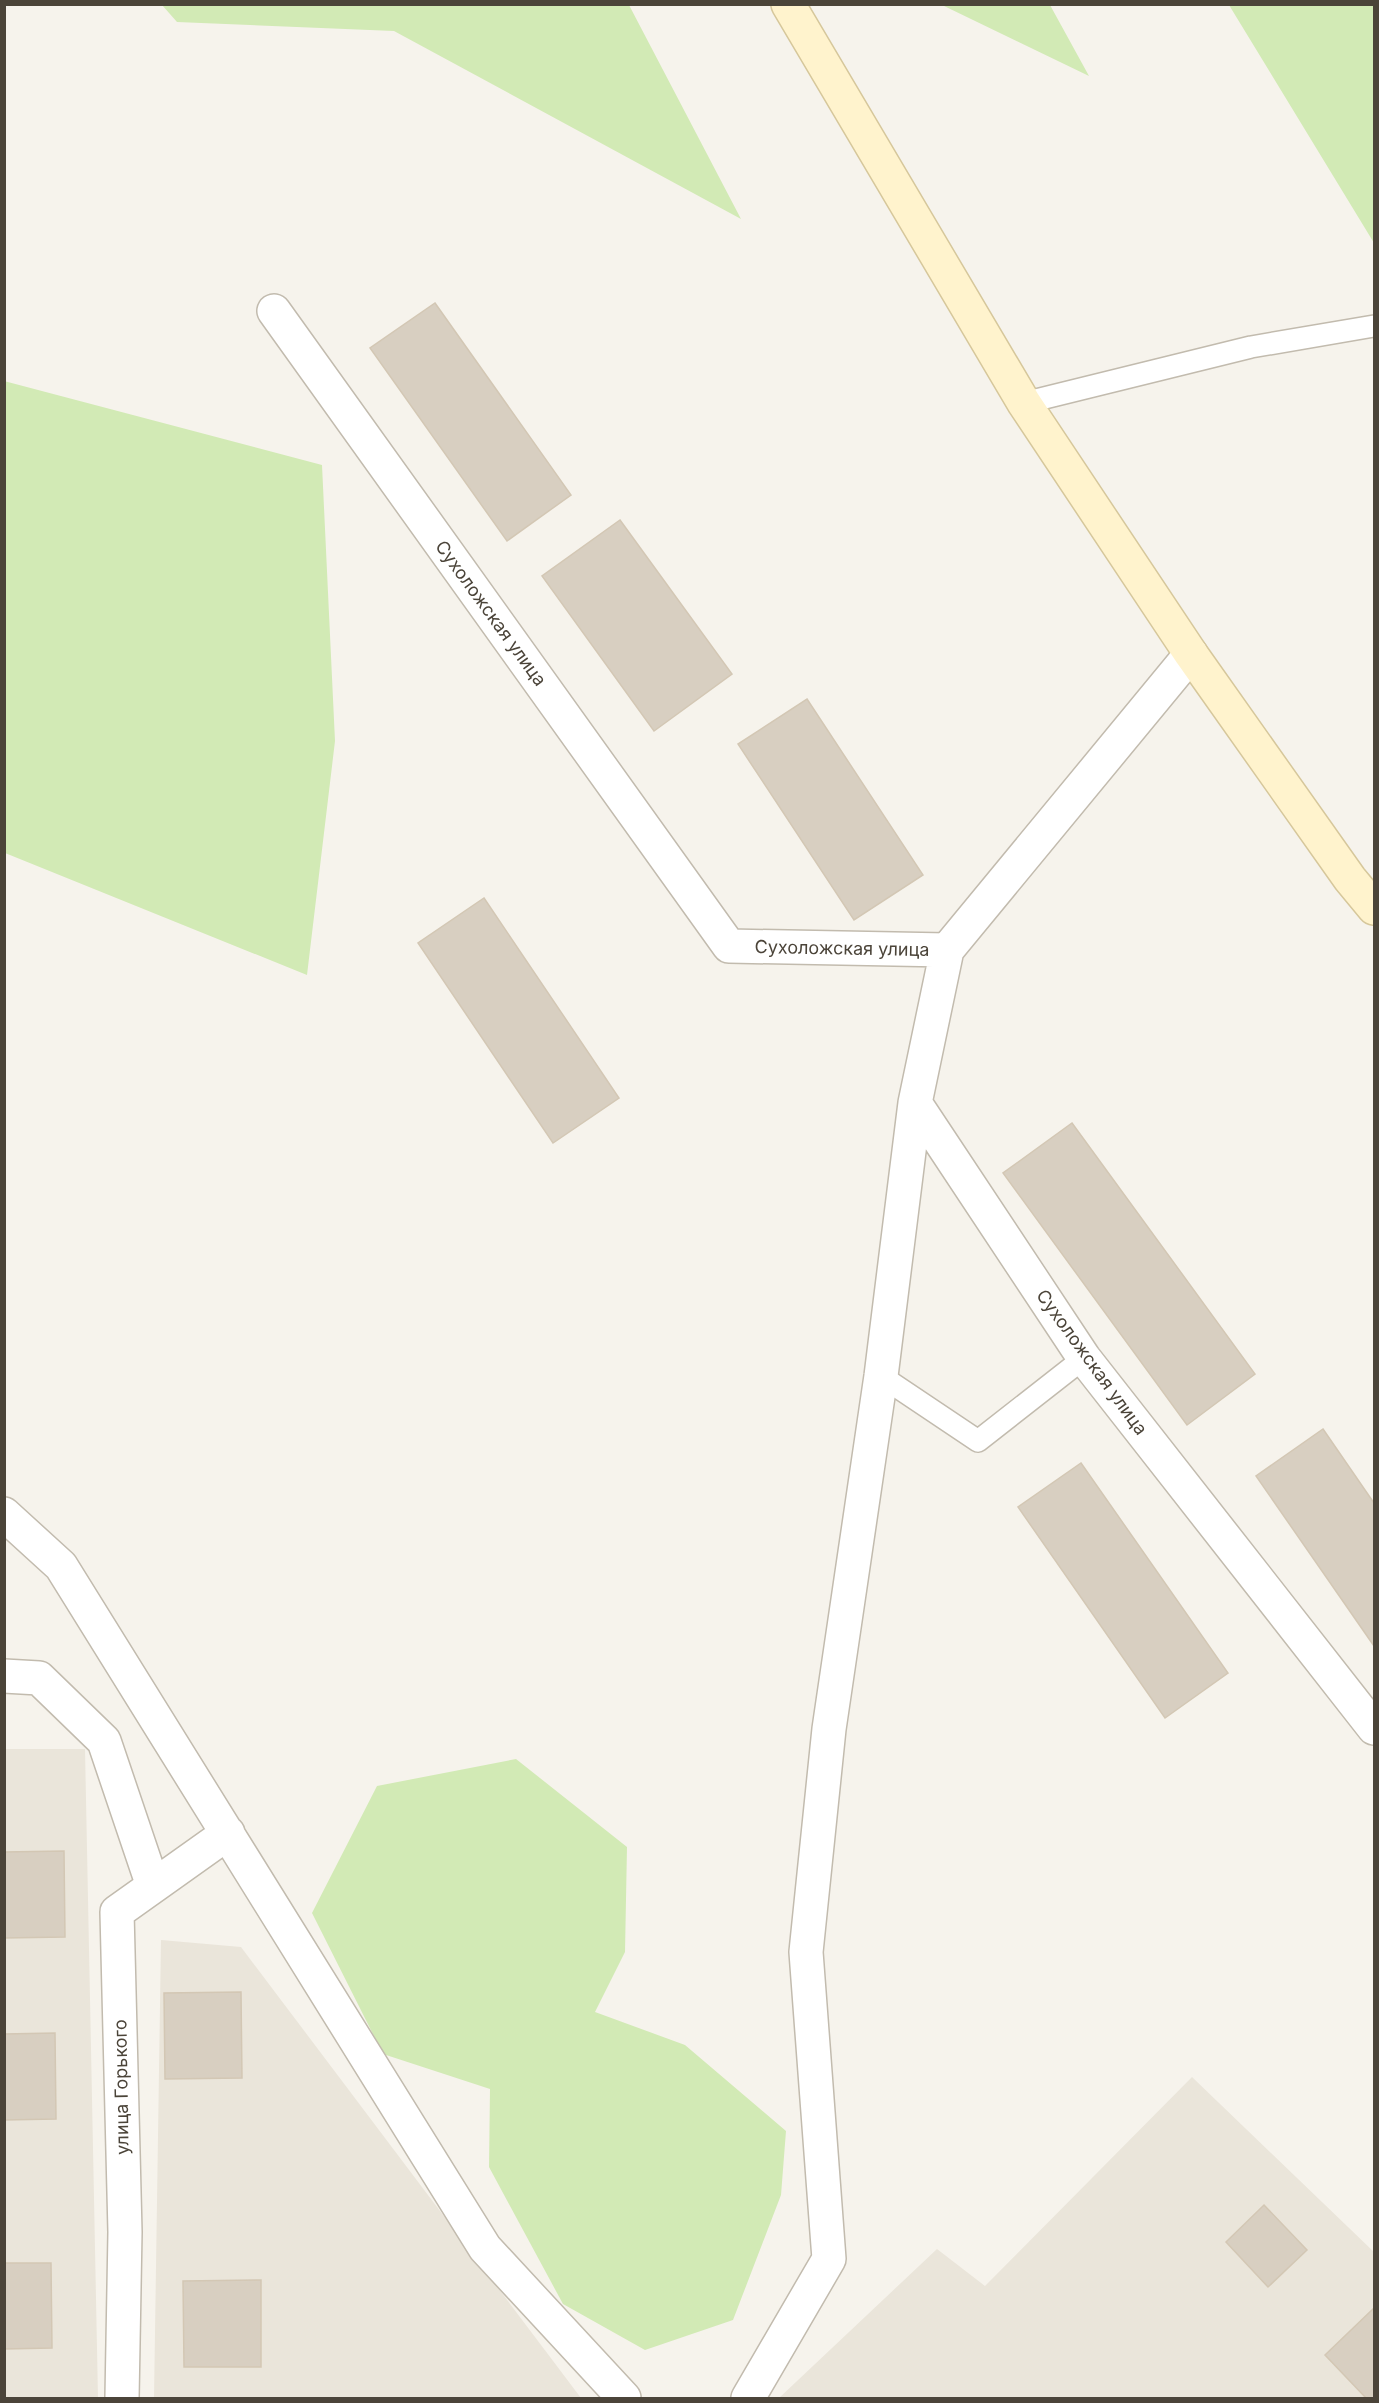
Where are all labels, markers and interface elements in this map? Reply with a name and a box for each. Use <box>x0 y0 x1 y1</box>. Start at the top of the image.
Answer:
street label: Сухоложская улица <box>431 536 551 690</box>
street label: Сухоложская улица <box>754 936 930 960</box>
street label: Сухоложская улица <box>1032 1285 1152 1439</box>
street label: улица Горького <box>109 2019 133 2155</box>

